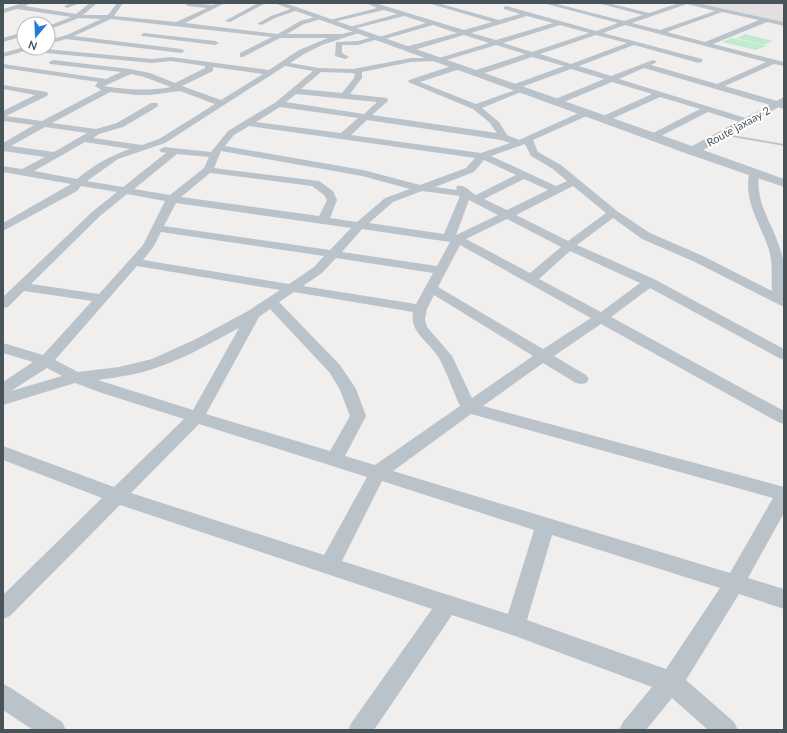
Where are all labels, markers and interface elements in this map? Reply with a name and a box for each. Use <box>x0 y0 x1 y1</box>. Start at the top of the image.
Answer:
north arrow <box>16 16 56 56</box>
text: N <box>26 38 39 53</box>
street label: Route jaxaay 2 <box>704 103 772 149</box>

